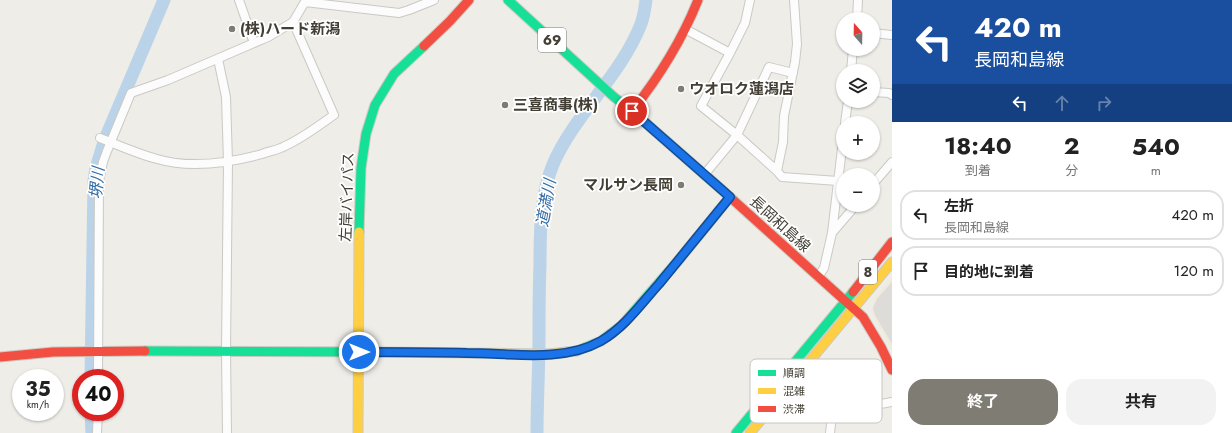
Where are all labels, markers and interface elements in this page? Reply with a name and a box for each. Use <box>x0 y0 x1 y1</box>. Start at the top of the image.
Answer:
text: 420 m <box>974 7 1062 48</box>
north arrow <box>836 12 880 56</box>
map controls <box>836 12 880 212</box>
icon: left <box>908 16 960 68</box>
place label: (株)ハード新潟 <box>240 18 340 40</box>
marker: (株)ハード新潟 <box>227 24 237 34</box>
road number: 69 <box>538 28 566 52</box>
text: 長岡和島線 <box>974 47 1064 73</box>
button: layers <box>836 64 880 108</box>
place label: ウオロク蓮潟店 <box>689 78 794 100</box>
marker: ウオロク蓮潟店 <box>676 84 686 94</box>
icon: left <box>1009 92 1031 114</box>
icon: ahead <box>1051 92 1073 114</box>
icon: right <box>1093 92 1115 114</box>
place label: 三喜商事(株) <box>513 94 598 116</box>
pin <box>615 94 649 128</box>
marker: 三喜商事(株) <box>500 100 510 110</box>
icon: arrive <box>621 100 643 122</box>
button: + <box>836 116 880 160</box>
text: 18:40 <box>944 128 1012 163</box>
text: 2 <box>1064 128 1080 163</box>
text: 540 <box>1132 129 1180 164</box>
street label: 左岸バイパス <box>334 152 360 242</box>
text: 到着 <box>965 161 991 180</box>
text: 分 <box>1065 161 1078 180</box>
text: m <box>1151 161 1161 180</box>
water label: 堺川 <box>84 164 110 200</box>
button: − <box>836 168 880 212</box>
place label: マルサン長岡 <box>583 174 673 196</box>
water label: 道満川 <box>531 175 562 229</box>
marker: マルサン長岡 <box>676 180 686 190</box>
street label: 長岡和島線 <box>745 191 815 257</box>
text: 左折 <box>944 195 974 217</box>
icon: left <box>910 204 932 226</box>
text: 420 m <box>1172 204 1214 226</box>
text: 長岡和島線 <box>944 218 1009 237</box>
road number: 8 <box>859 260 877 284</box>
icon: arrive <box>910 260 932 282</box>
text: 120 m <box>1174 260 1214 282</box>
text: 目的地に到着 <box>944 261 1034 283</box>
position arrow <box>338 331 380 373</box>
legend <box>750 359 882 423</box>
text: 順調 <box>783 365 805 381</box>
speed limit sign: 40 <box>72 369 124 421</box>
text: 35 <box>25 375 51 404</box>
button: 終了 <box>908 379 1058 425</box>
button: 共有 <box>1066 379 1216 425</box>
text: 混雑 <box>783 383 805 399</box>
text: km/h <box>27 397 49 412</box>
text: 渋滞 <box>783 401 805 417</box>

